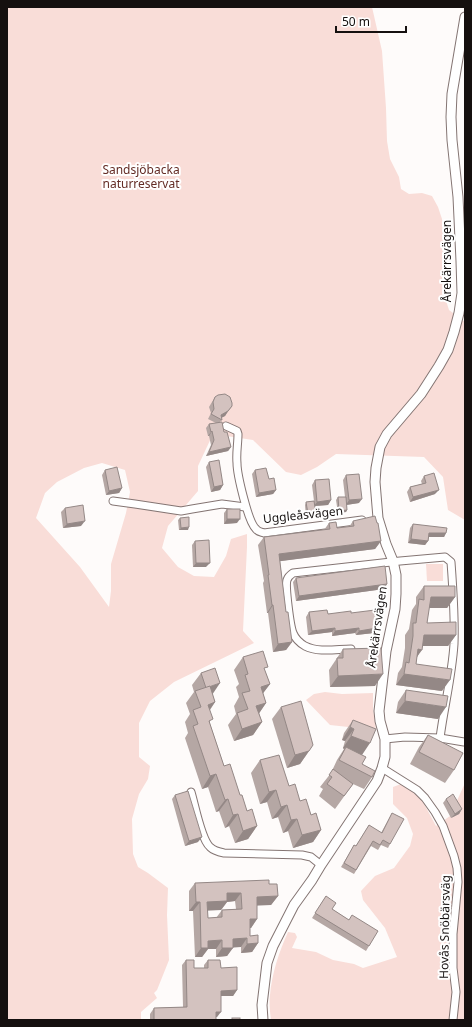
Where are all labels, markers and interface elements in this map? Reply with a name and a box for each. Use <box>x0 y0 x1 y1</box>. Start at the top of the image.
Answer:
scale bar <box>336 8 406 34</box>
text: 50 m <box>342 13 370 30</box>
park label: Sandsjöbacka naturreservat <box>102 161 180 192</box>
street label: Årekärrsvägen <box>438 220 455 302</box>
street label: Uggleåsvägen <box>262 502 344 527</box>
street label: Årekärrsvägen <box>362 585 391 669</box>
street label: Hovås Snöbärsväg <box>435 875 454 979</box>

